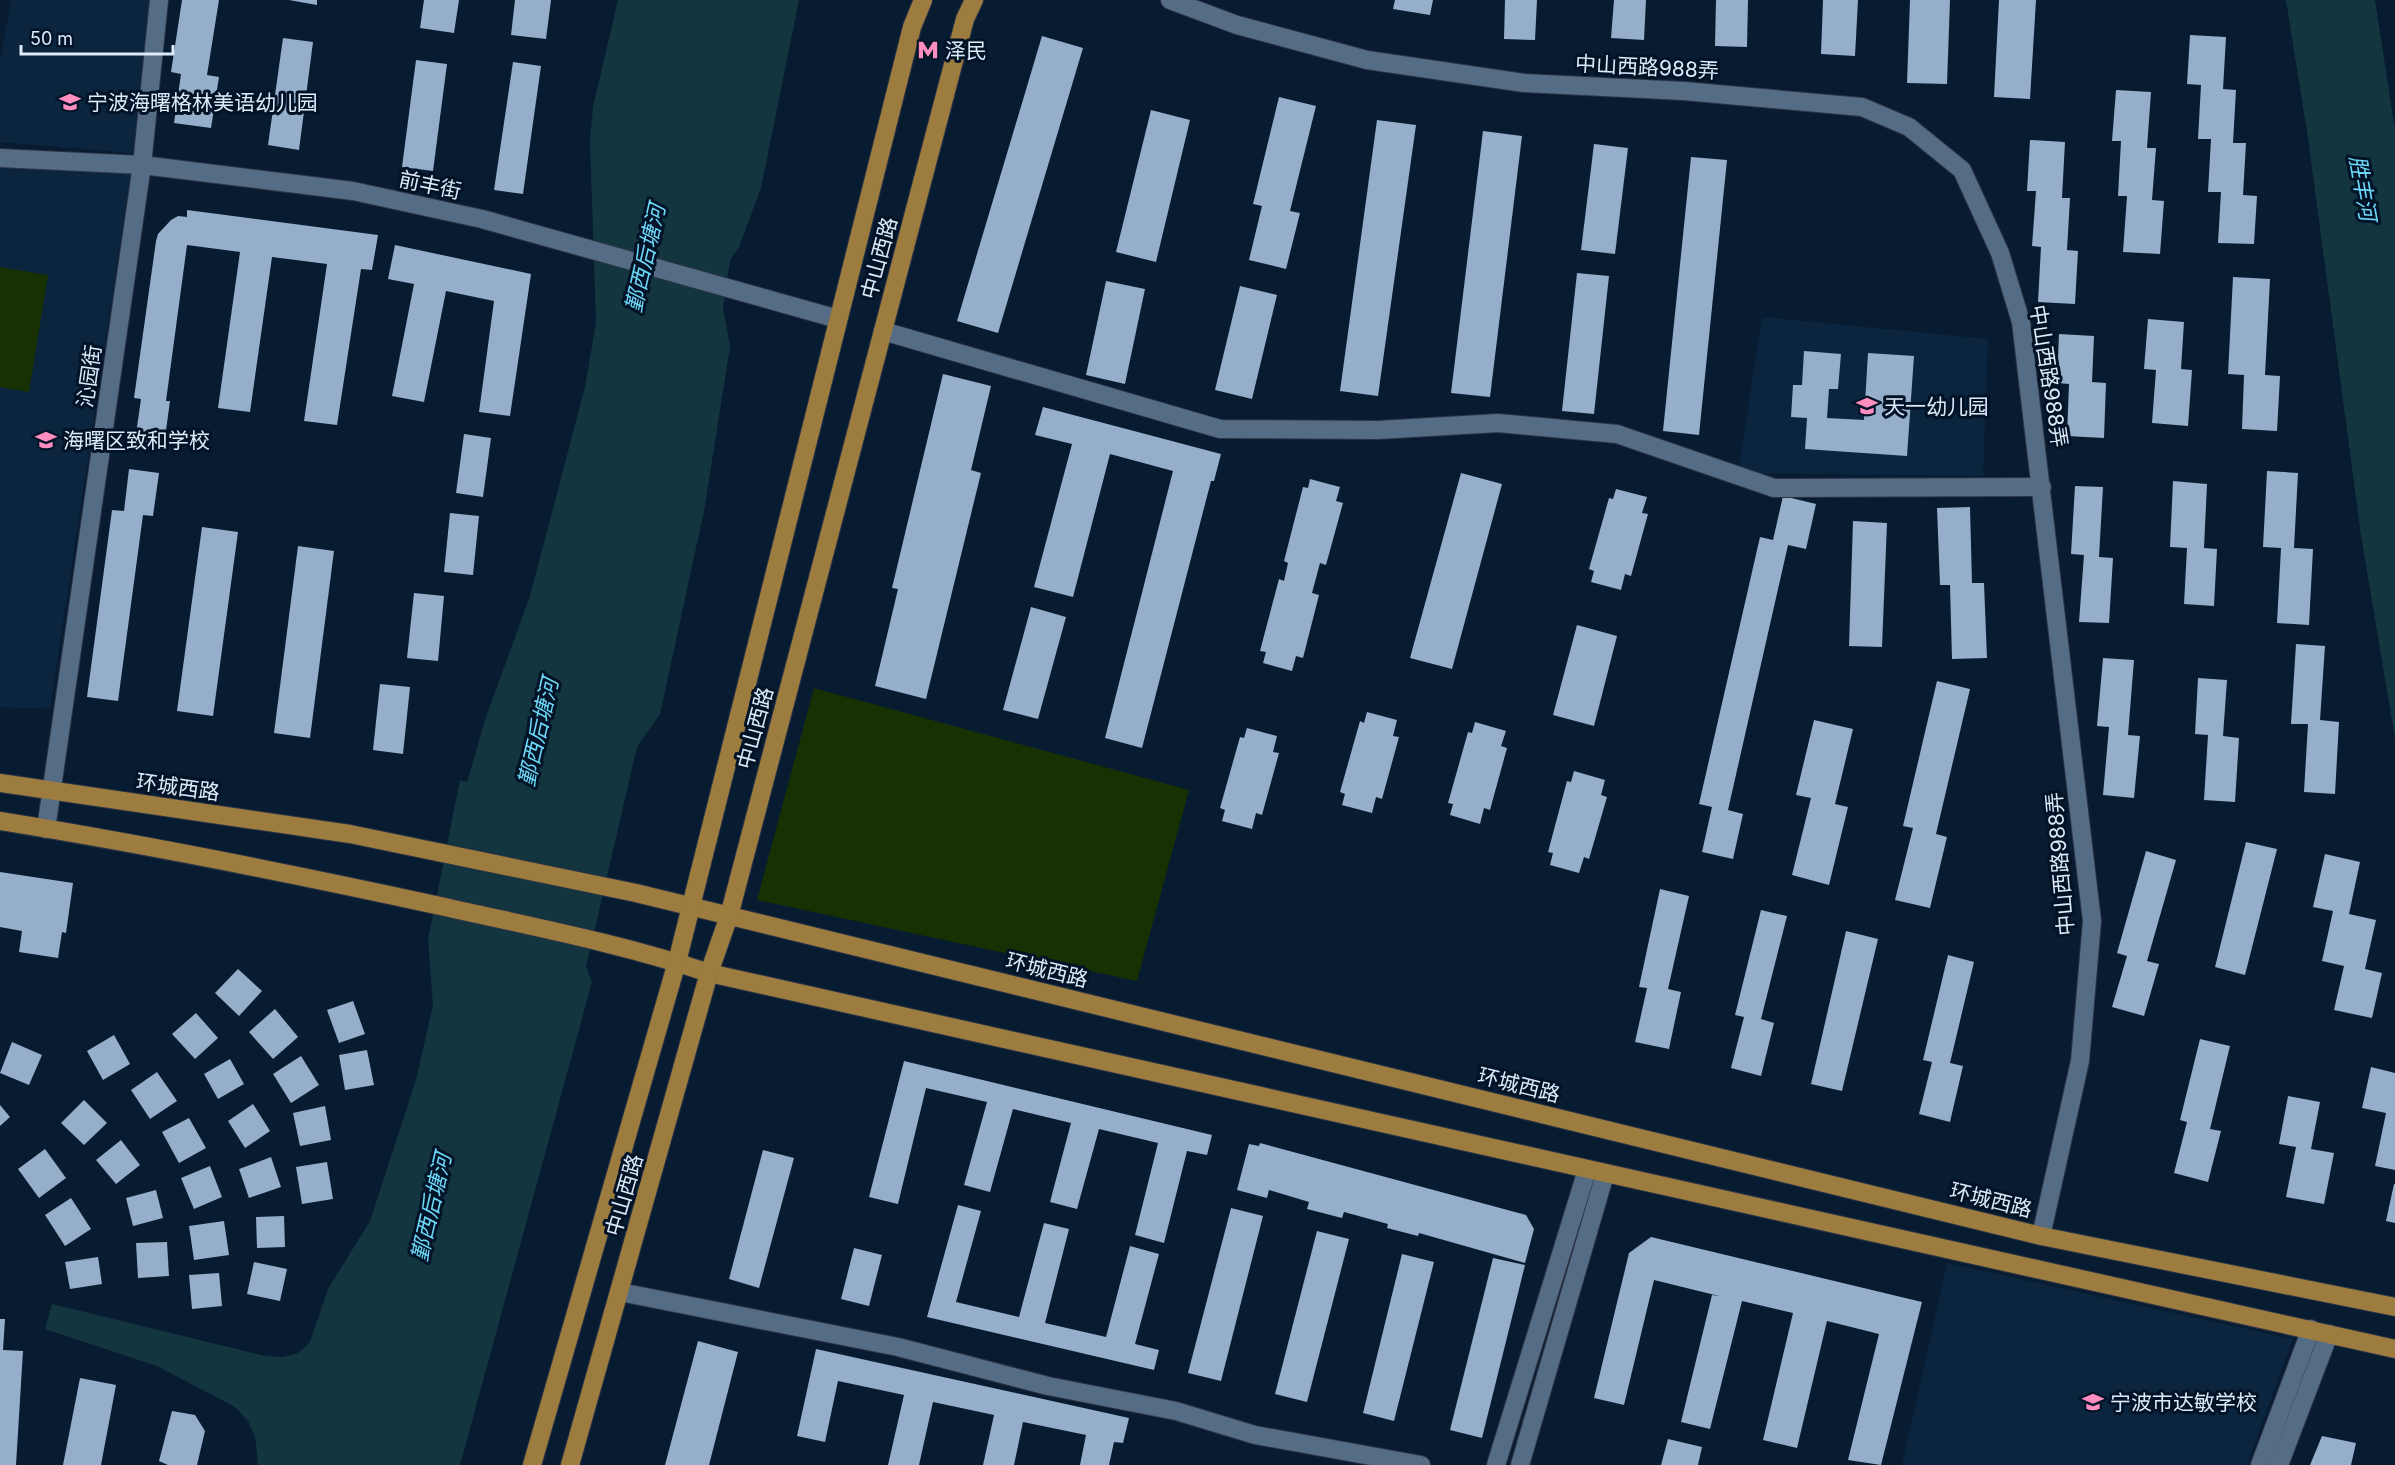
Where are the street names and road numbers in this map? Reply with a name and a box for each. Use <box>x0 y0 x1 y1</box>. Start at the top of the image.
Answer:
street label: 中山西路988弄 <box>1574 51 1720 83</box>
street label: 前丰街 <box>397 166 463 204</box>
street label: 中山西路 <box>856 214 902 302</box>
street label: 中山西路988弄 <box>2025 303 2073 449</box>
street label: 沁园街 <box>72 343 106 409</box>
street label: 中山西路 <box>732 684 778 772</box>
street label: 环城西路 <box>135 769 221 805</box>
street label: 中山西路988弄 <box>2041 791 2079 937</box>
street label: 环城西路 <box>1003 948 1091 992</box>
street label: 环城西路 <box>1475 1063 1563 1107</box>
street label: 中山西路 <box>600 1151 648 1239</box>
street label: 环城西路 <box>1947 1178 2035 1222</box>

